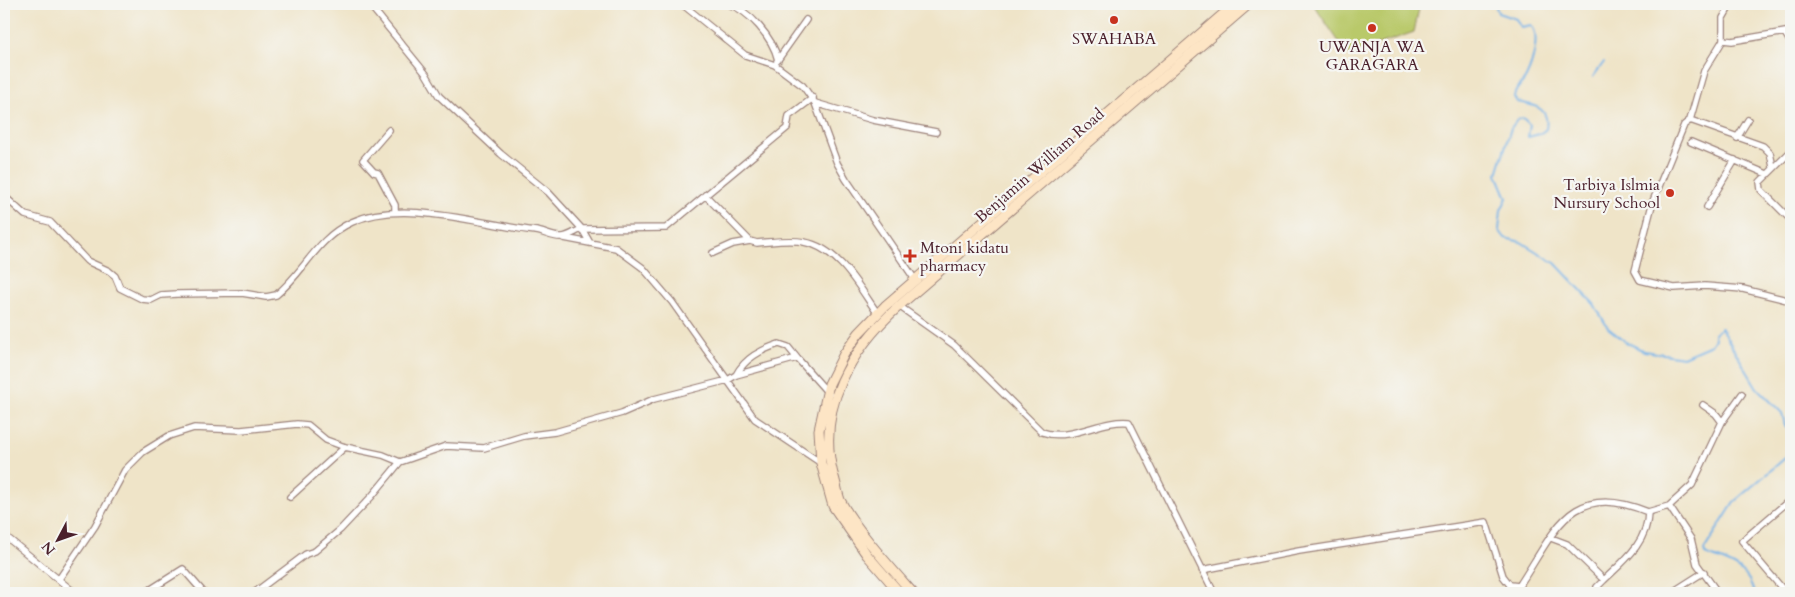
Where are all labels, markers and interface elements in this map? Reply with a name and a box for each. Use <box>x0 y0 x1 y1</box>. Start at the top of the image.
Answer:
marker: SWAHABA <box>1108 14 1120 26</box>
marker: UWANJA WA GARAGARA <box>1366 22 1378 34</box>
place label: SWAHABA <box>1072 28 1157 50</box>
place label: UWANJA WA GARAGARA <box>1319 36 1426 76</box>
street label: Benjamin William Road <box>970 103 1109 228</box>
place label: Tarbiya Islmia Nursury School <box>1554 174 1660 214</box>
marker: Tarbiya Islmia Nursury School <box>1664 187 1676 199</box>
place label: Mtoni kidatu pharmacy <box>920 237 1009 277</box>
marker: Mtoni kidatu pharmacy <box>904 250 916 262</box>
north arrow <box>32 514 82 564</box>
text: N <box>37 537 60 559</box>

